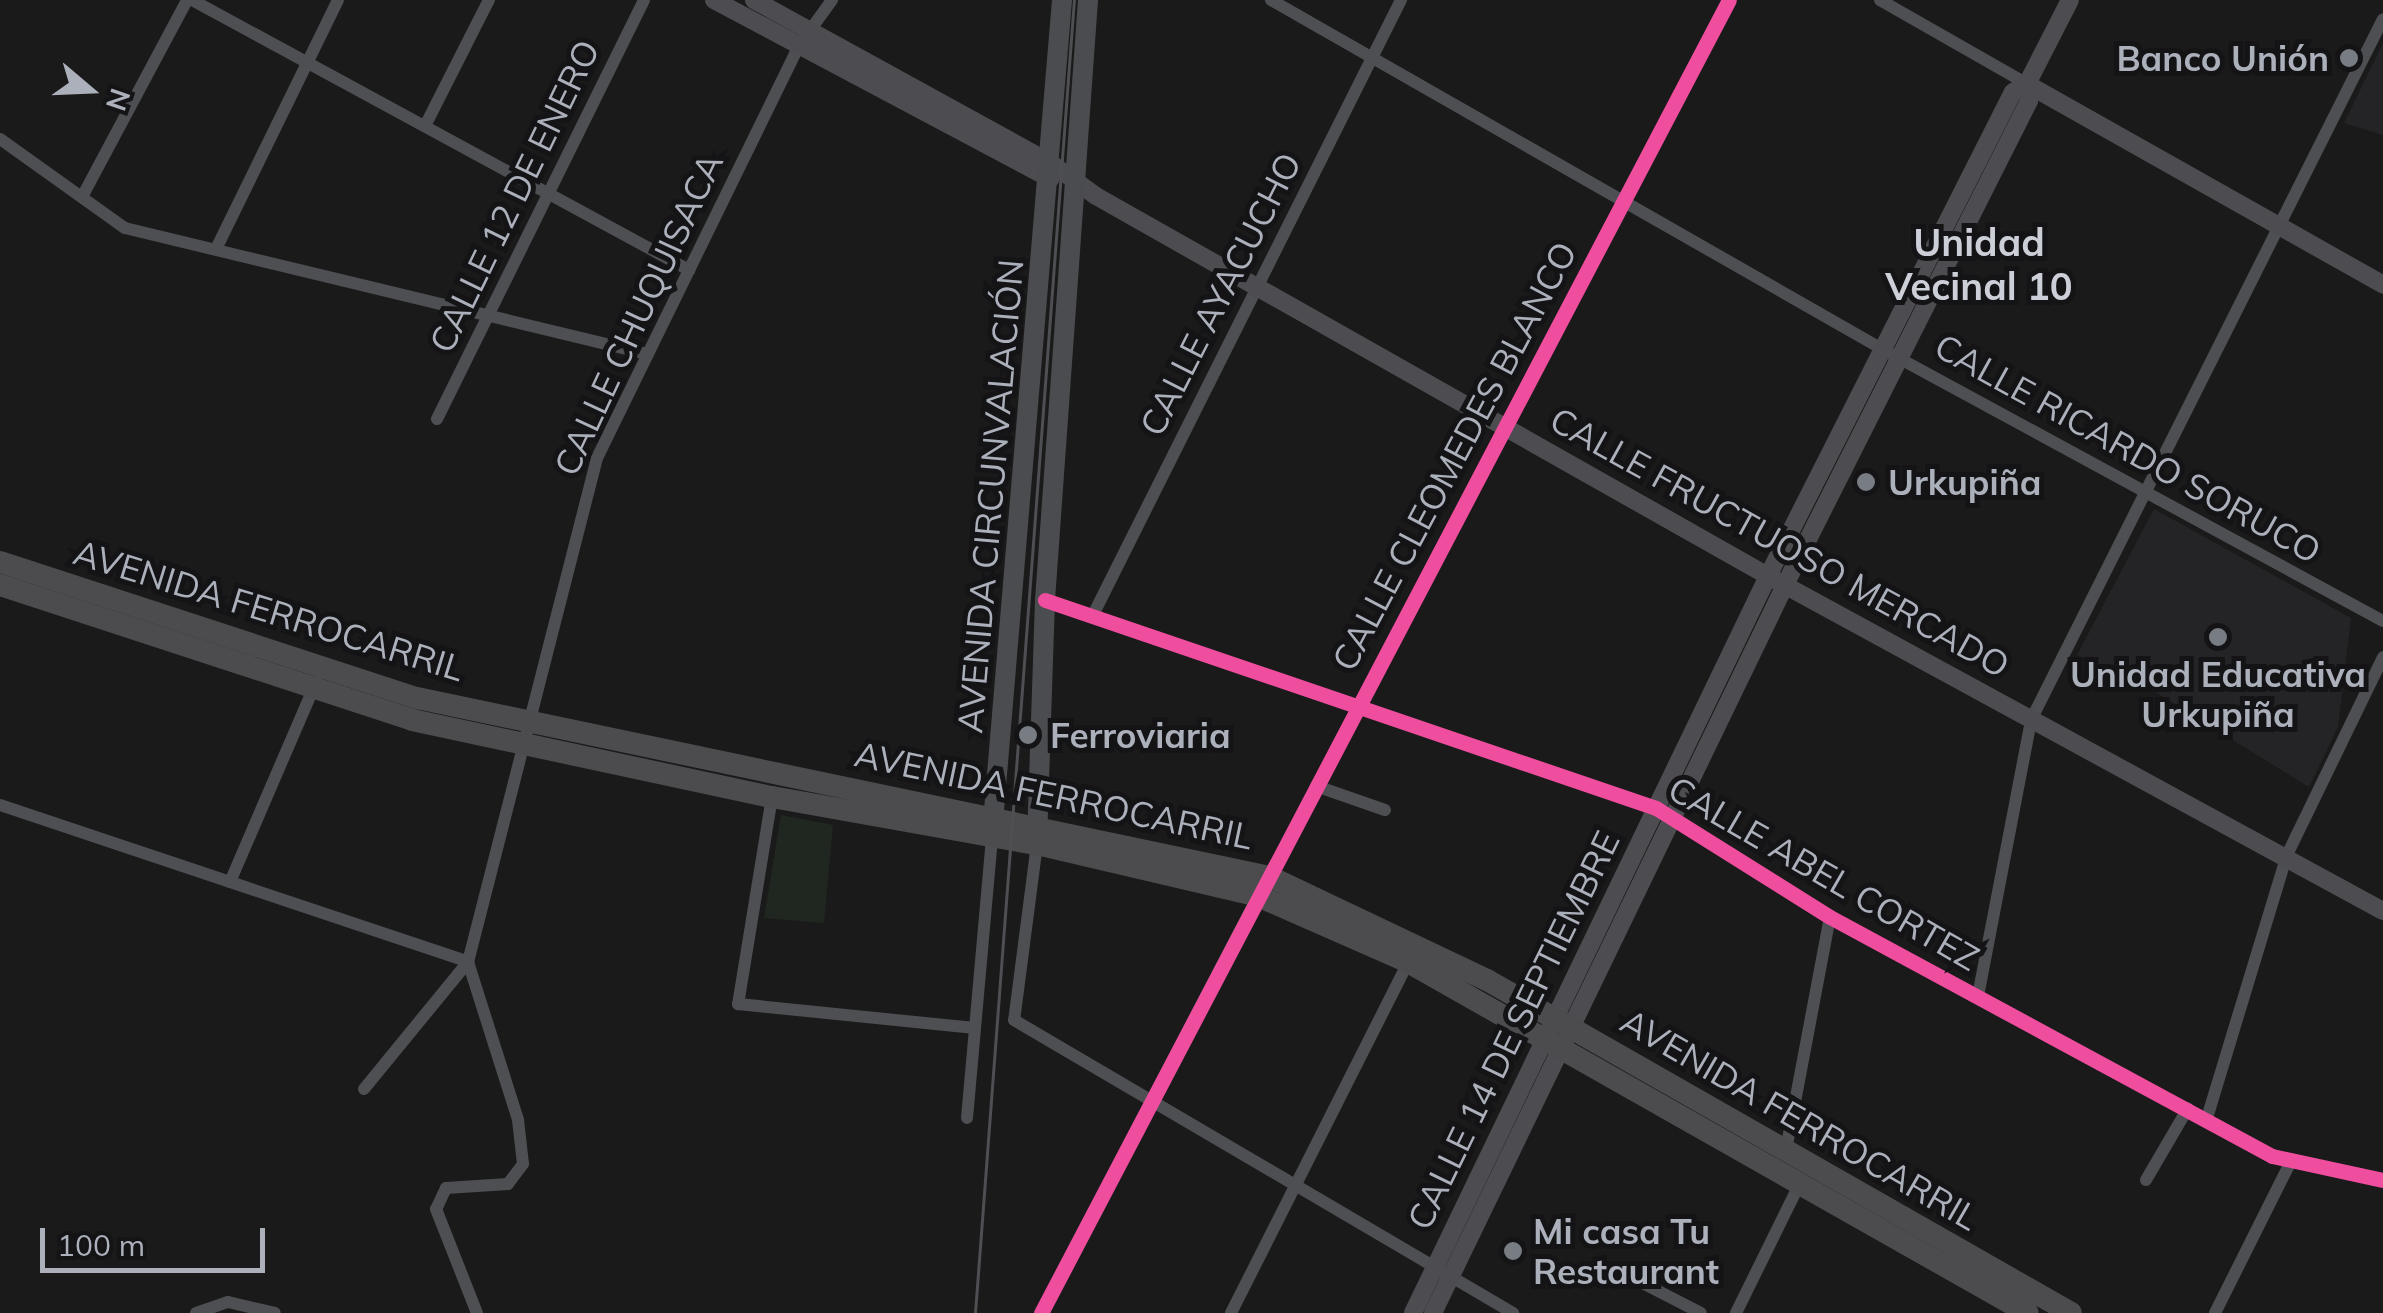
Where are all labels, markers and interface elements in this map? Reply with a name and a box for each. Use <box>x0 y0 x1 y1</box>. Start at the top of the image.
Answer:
street label: CALLE 12 DE ENERO <box>420 33 608 359</box>
place label: Banco Unión <box>2116 37 2329 79</box>
north arrow <box>40 40 140 140</box>
marker: Banco Unión <box>2338 47 2360 69</box>
text: N <box>99 84 139 116</box>
street label: CALLE CHUQUISACA <box>545 146 731 482</box>
street label: CALLE AYACUCHO <box>1130 146 1310 442</box>
district label: Unidad Vecinal 10 <box>1885 220 2073 310</box>
street label: CALLE CLEOMEDES BLANCO <box>1323 234 1585 678</box>
street label: AVENIDA CIRCUNVALACIÓN <box>948 257 1032 735</box>
street label: CALLE RICARDO SORUCO <box>1928 324 2328 572</box>
street label: CALLE FRUCTUOSO MERCADO <box>1543 398 2017 686</box>
place label: Urkupiña <box>1888 461 2041 503</box>
marker: Urkupiña <box>1853 469 1879 495</box>
street label: AVENIDA FERROCARRIL <box>69 531 469 689</box>
marker: Unidad Educativa Urkupiña <box>2207 626 2229 648</box>
place label: Unidad Educativa Urkupiña <box>2070 653 2366 735</box>
place label: Ferroviaria <box>1050 714 1231 756</box>
marker: Ferroviaria <box>1015 722 1041 748</box>
street label: AVENIDA FERROCARRIL <box>851 732 1257 858</box>
street label: CALLE ABEL CORTEZ <box>1661 767 1987 979</box>
street label: CALLE 14 DE SEPTIEMBRE <box>1398 824 1628 1236</box>
street label: AVENIDA FERROCARRIL <box>1614 999 1986 1239</box>
scale bar <box>45 1208 270 1270</box>
place label: Mi casa Tu Restaurant <box>1533 1210 1719 1292</box>
text: 100 m <box>57 1226 145 1264</box>
marker: Mi casa Tu Restaurant <box>1502 1240 1524 1262</box>

